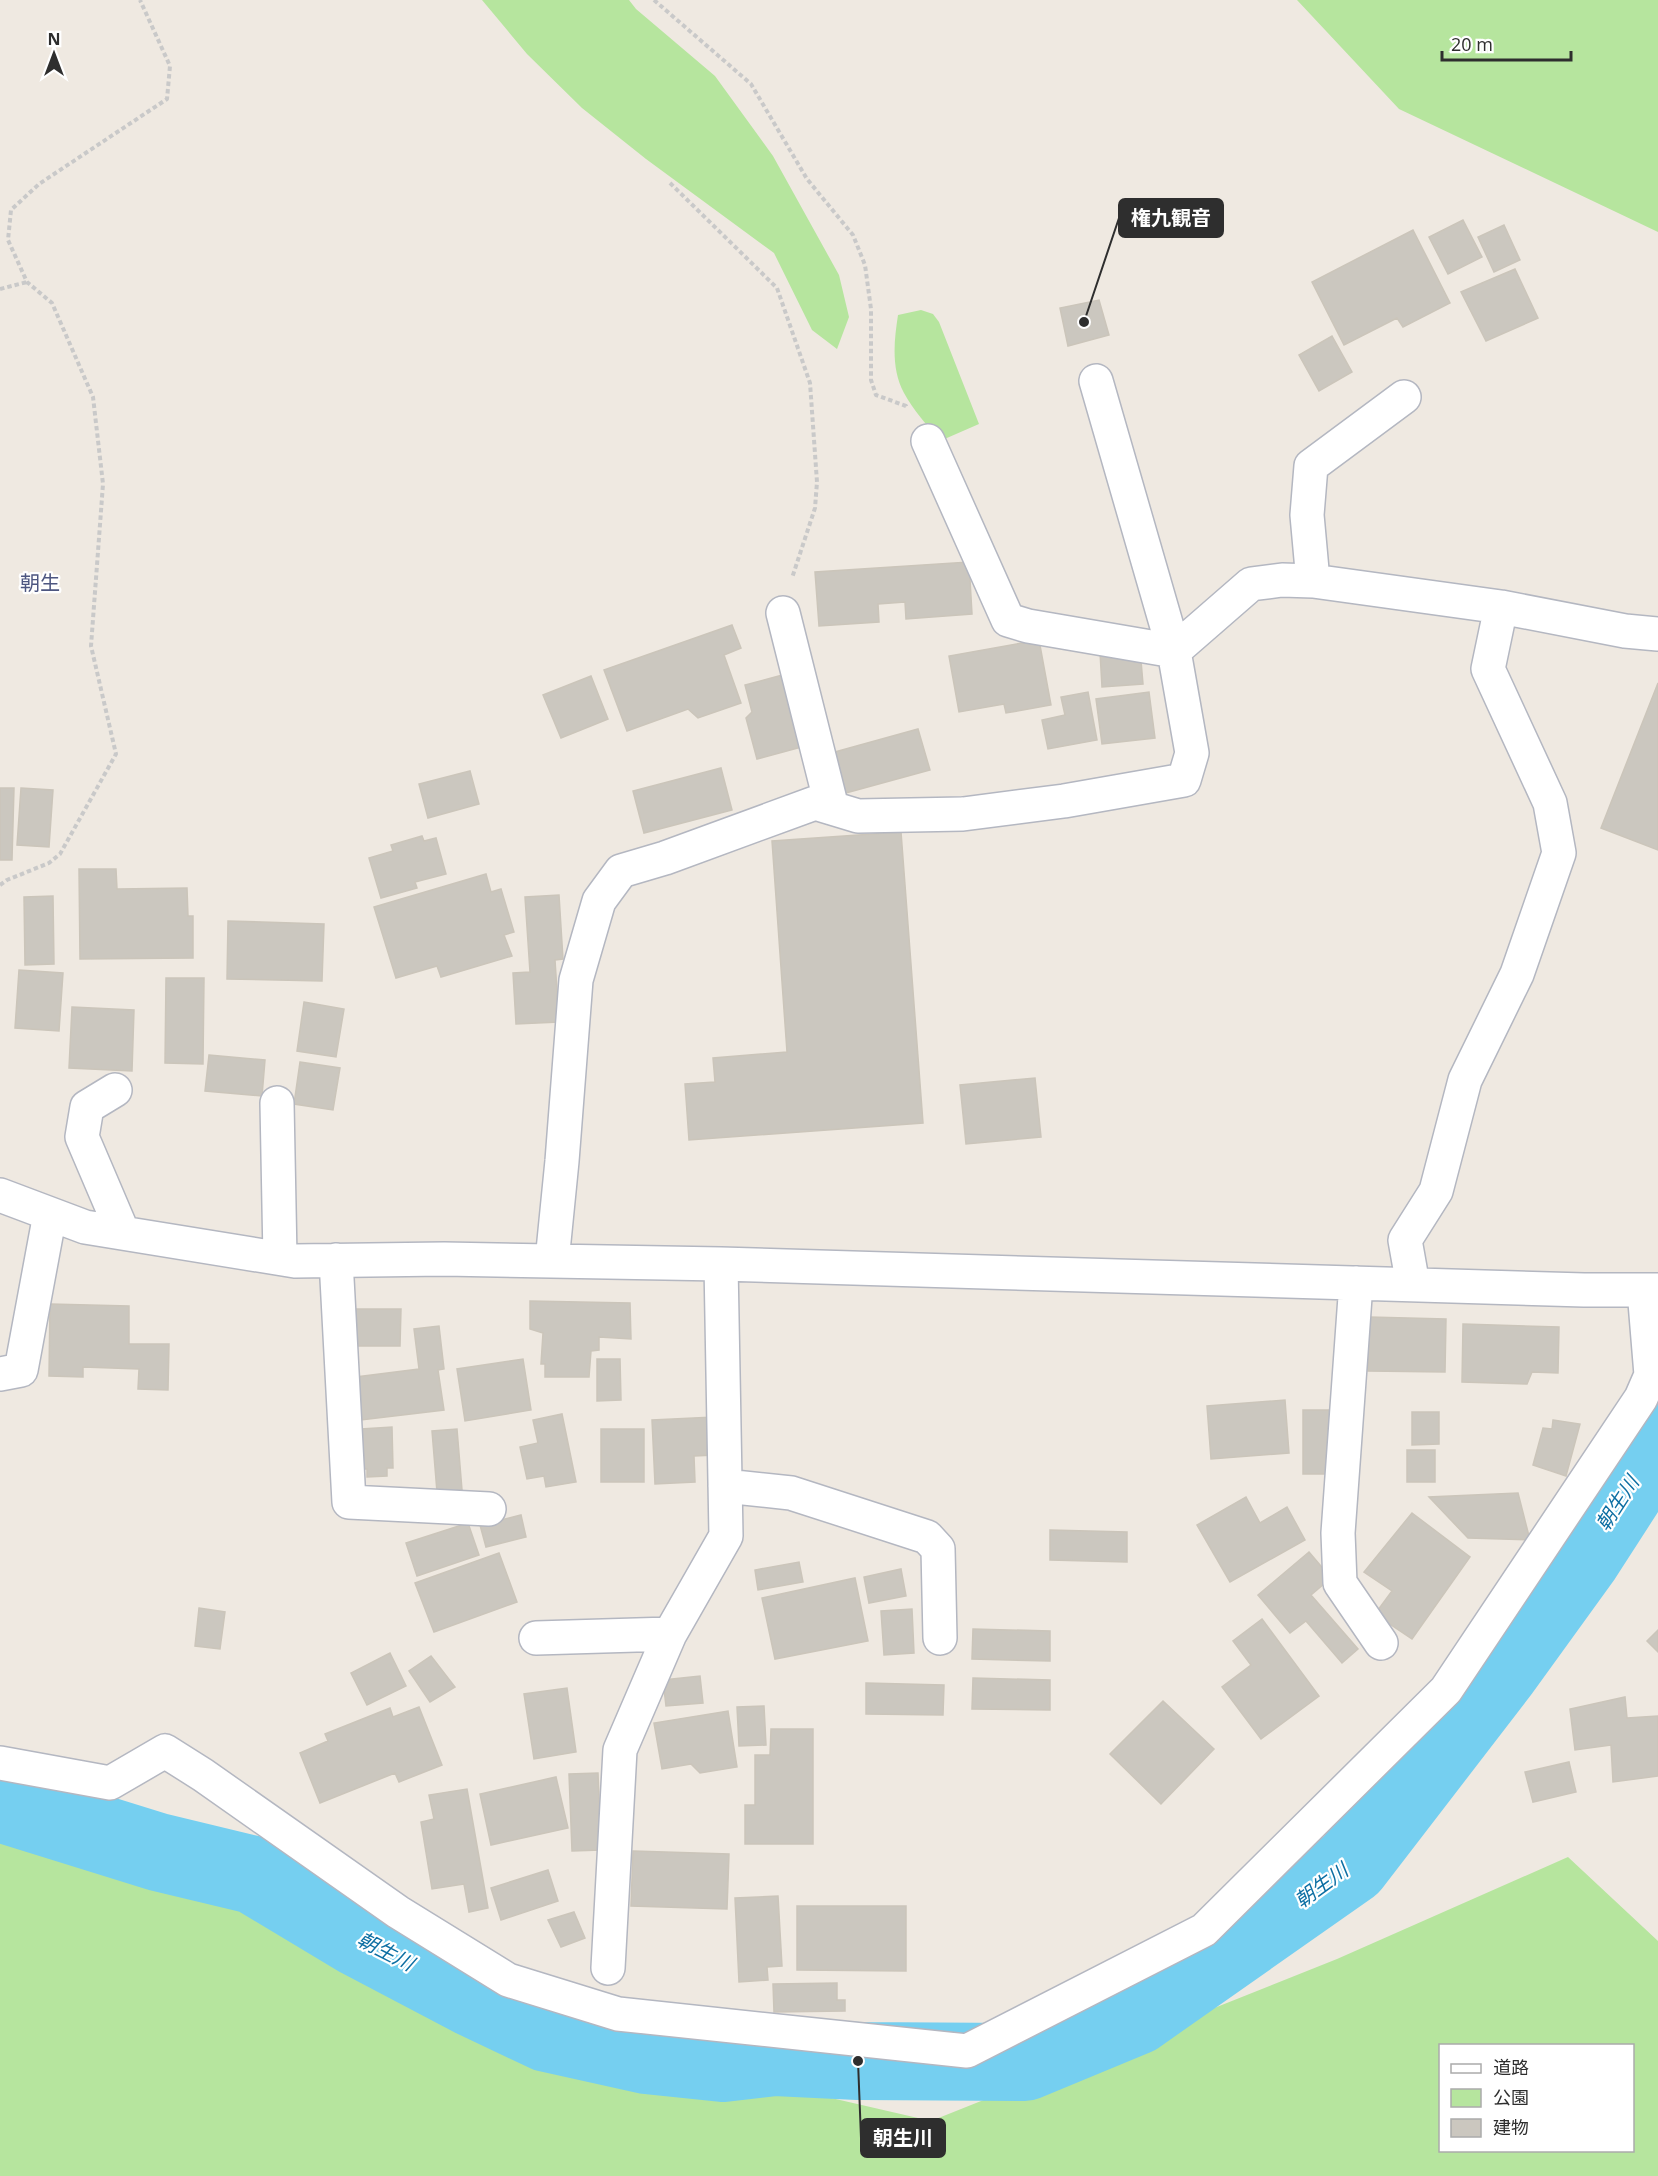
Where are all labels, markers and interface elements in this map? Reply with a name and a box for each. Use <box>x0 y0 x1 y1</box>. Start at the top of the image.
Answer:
north arrow <box>24 24 84 84</box>
scale bar <box>1442 24 1571 62</box>
text: N <box>47 28 61 50</box>
text: 20 m <box>1451 32 1493 56</box>
callout: 権九観音 <box>1119 199 1223 237</box>
text: 権九観音 <box>1131 204 1211 231</box>
district label: 朝生 <box>20 569 60 596</box>
water label: 朝生川 <box>1589 1469 1646 1536</box>
water label: 朝生川 <box>1289 1855 1355 1914</box>
water label: 朝生川 <box>353 1925 421 1978</box>
legend <box>1439 2044 1634 2152</box>
text: 道路 <box>1493 2055 1529 2079</box>
text: 公園 <box>1493 2085 1529 2109</box>
text: 建物 <box>1493 2115 1529 2139</box>
callout: 朝生川 <box>861 2119 945 2157</box>
text: 朝生川 <box>873 2124 933 2151</box>

